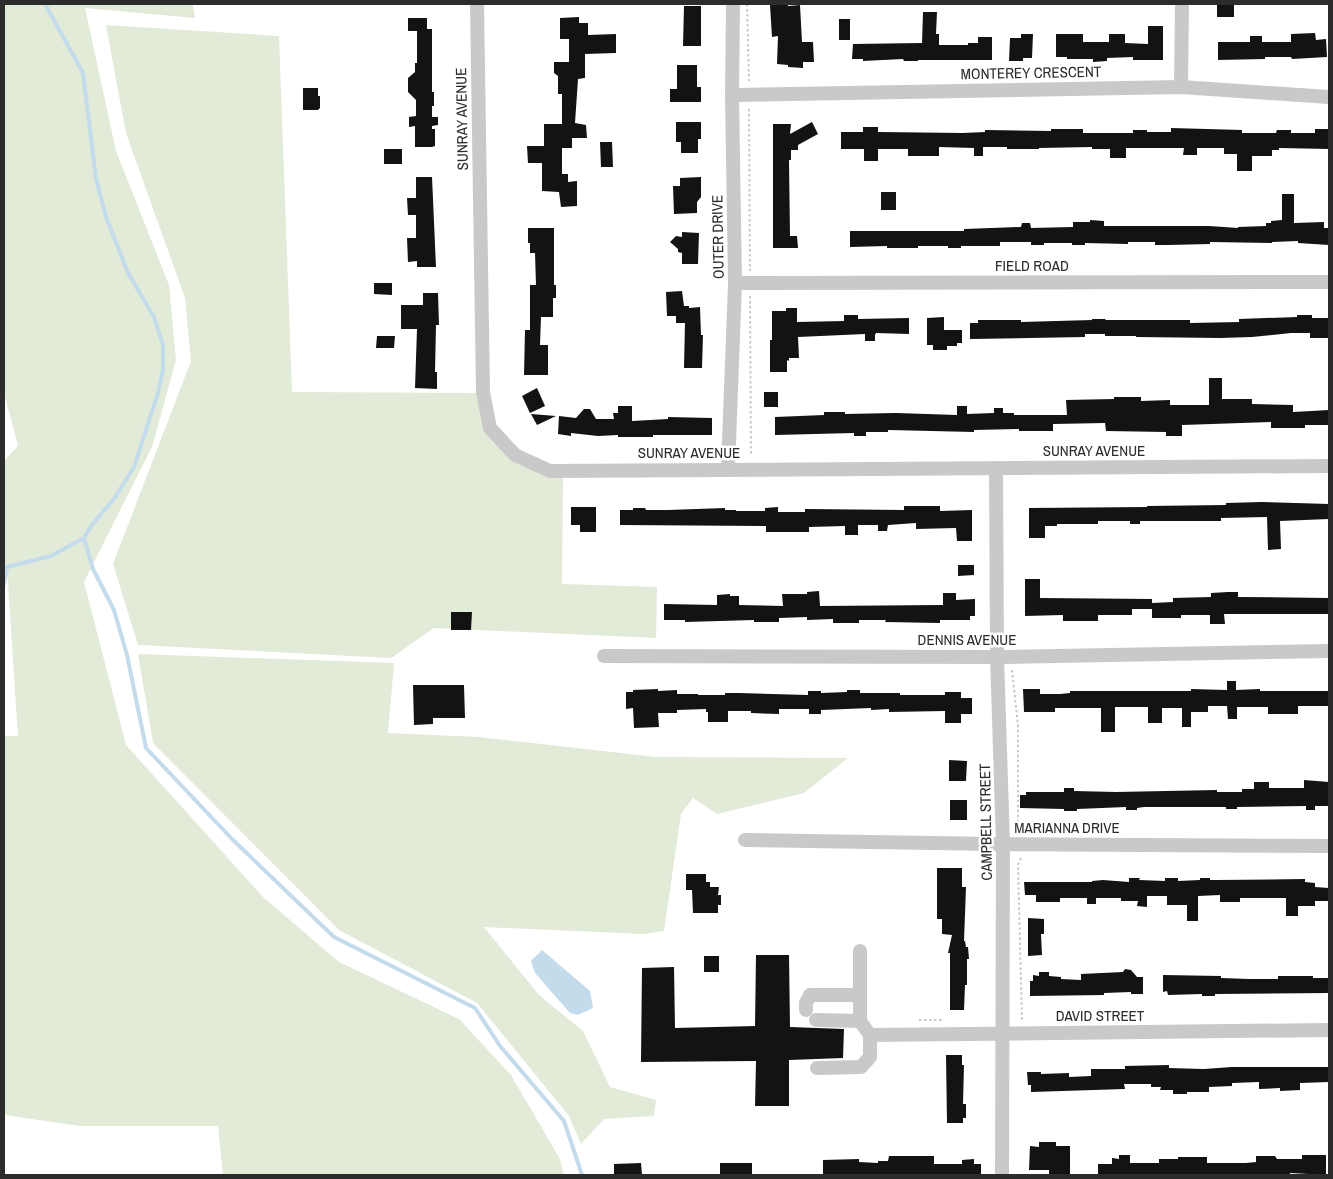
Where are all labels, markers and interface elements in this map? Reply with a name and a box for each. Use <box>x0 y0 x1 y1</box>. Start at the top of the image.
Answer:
street label: MONTEREY CRESCENT <box>961 61 1102 84</box>
street label: SUNRAY AVENUE <box>450 68 473 170</box>
street label: OUTER DRIVE <box>706 195 729 279</box>
street label: FIELD ROAD <box>995 255 1069 276</box>
street label: SUNRAY AVENUE <box>1043 440 1145 461</box>
street label: SUNRAY AVENUE <box>638 442 740 463</box>
street label: DENNIS AVENUE <box>918 629 1016 650</box>
street label: CAMPBELL STREET <box>974 763 997 881</box>
street label: MARIANNA DRIVE <box>1014 817 1120 838</box>
street label: DAVID STREET <box>1056 1005 1145 1026</box>

